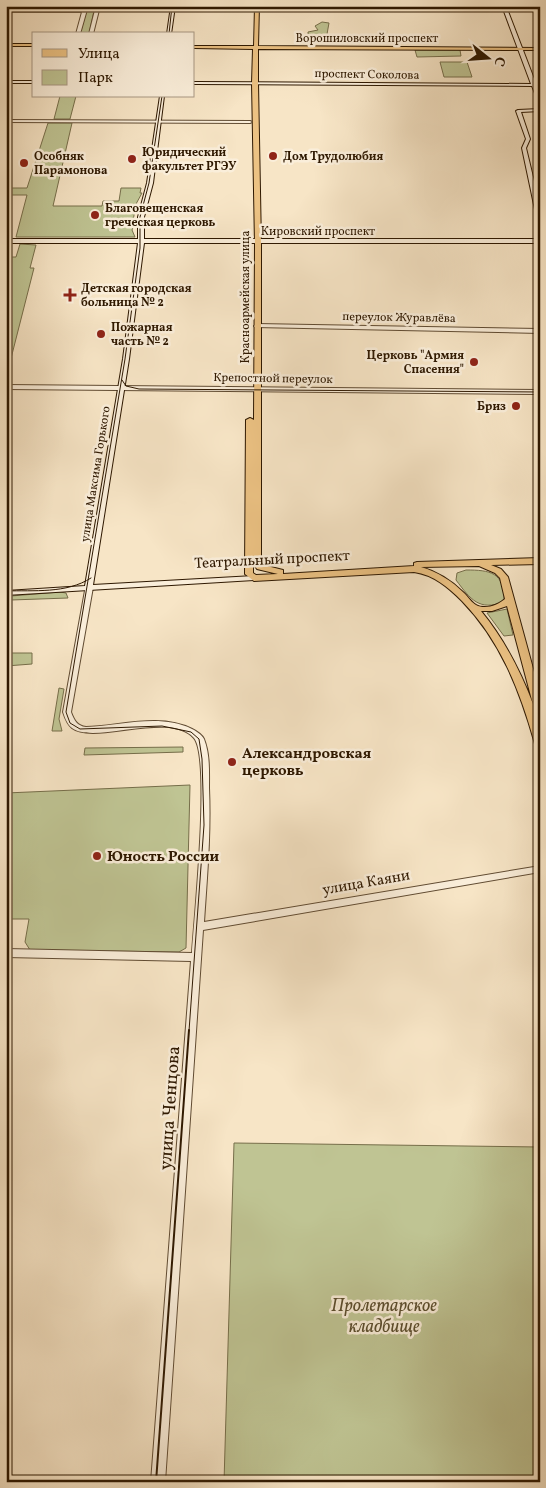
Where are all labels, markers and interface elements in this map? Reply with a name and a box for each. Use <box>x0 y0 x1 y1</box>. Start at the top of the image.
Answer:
street label: Ворошиловский проспект <box>296 31 438 47</box>
legend <box>32 32 195 98</box>
north arrow <box>464 32 514 82</box>
text: Улица <box>78 44 120 65</box>
text: С <box>489 54 509 68</box>
street label: проспект Соколова <box>314 66 420 84</box>
text: Парк <box>78 68 113 89</box>
place label: Юридический факультет РГЭУ <box>142 145 236 175</box>
place label: Особняк Парамонова <box>34 149 108 179</box>
place label: Дом Трудолюбия <box>283 149 383 165</box>
marker: Дом Трудолюбия <box>267 150 279 162</box>
marker: Юридический факультет РГЭУ <box>126 153 138 165</box>
marker: Особняк Парамонова <box>18 157 30 169</box>
place label: Благовещенская греческая церковь <box>105 201 216 231</box>
marker: Благовещенская греческая церковь <box>89 209 101 221</box>
street label: Кировский проспект <box>261 224 375 240</box>
street label: Красноармейская улица <box>238 230 254 364</box>
place label: Детская городская больница № 2 <box>81 281 192 311</box>
marker: Детская городская больница № 2 <box>63 288 77 302</box>
street label: переулок Журавлёва <box>342 309 456 327</box>
place label: Пожарная часть № 2 <box>111 320 173 350</box>
marker: Пожарная часть № 2 <box>95 328 107 340</box>
place label: Церковь "Армия Спасения" <box>367 348 464 378</box>
marker: Церковь "Армия Спасения" <box>468 356 480 368</box>
street label: Крепостной переулок <box>213 370 333 388</box>
place label: Бриз <box>477 399 506 415</box>
marker: Бриз <box>510 400 522 412</box>
street label: улица Максима Горького <box>77 405 115 543</box>
street label: Театральный проспект <box>194 546 351 575</box>
place label: Александровская церковь <box>242 744 372 782</box>
marker: Александровская церковь <box>226 756 238 768</box>
place label: Юность России <box>107 847 220 868</box>
marker: Юность России <box>91 850 103 862</box>
street label: улица Каяни <box>321 865 412 902</box>
street label: улица Ченцова <box>154 1045 187 1171</box>
park label: Пролетарское кладбище <box>331 1294 437 1340</box>

